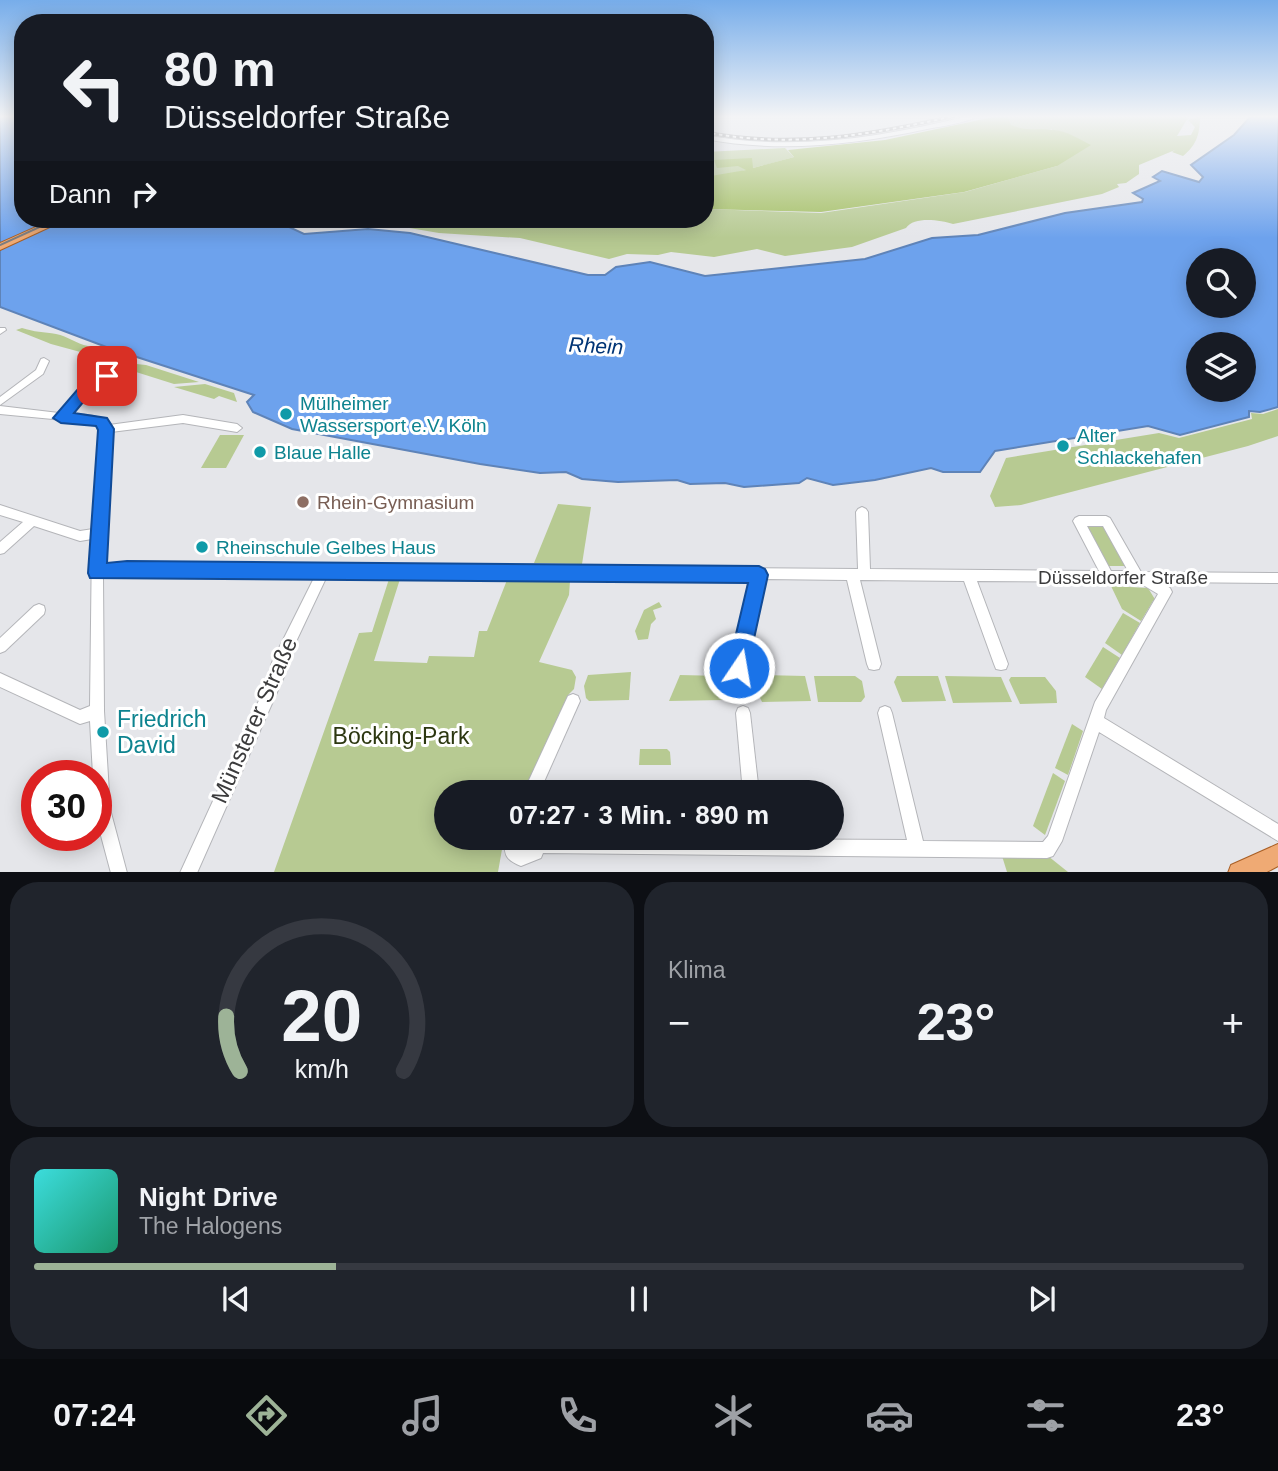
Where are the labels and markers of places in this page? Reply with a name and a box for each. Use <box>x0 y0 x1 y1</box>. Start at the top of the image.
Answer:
pin <box>77 346 137 406</box>
place label: Mülheimer Wassersport e.V. Köln <box>300 393 487 436</box>
marker: Mülheimer Wassersport e.V. Köln <box>278 406 294 422</box>
place label: Alter Schlackehafen <box>1077 425 1202 468</box>
marker: Alter Schlackehafen <box>1055 438 1071 454</box>
place label: Blaue Halle <box>274 442 371 463</box>
marker: Blaue Halle <box>252 444 268 460</box>
place label: Rhein-Gymnasium <box>317 492 474 513</box>
marker: Rhein-Gymnasium <box>295 494 311 510</box>
place label: Rheinschule Gelbes Haus <box>216 537 436 558</box>
marker: Rheinschule Gelbes Haus <box>194 539 210 555</box>
place label: Friedrich David <box>117 706 206 758</box>
marker: Friedrich David <box>95 724 111 740</box>

